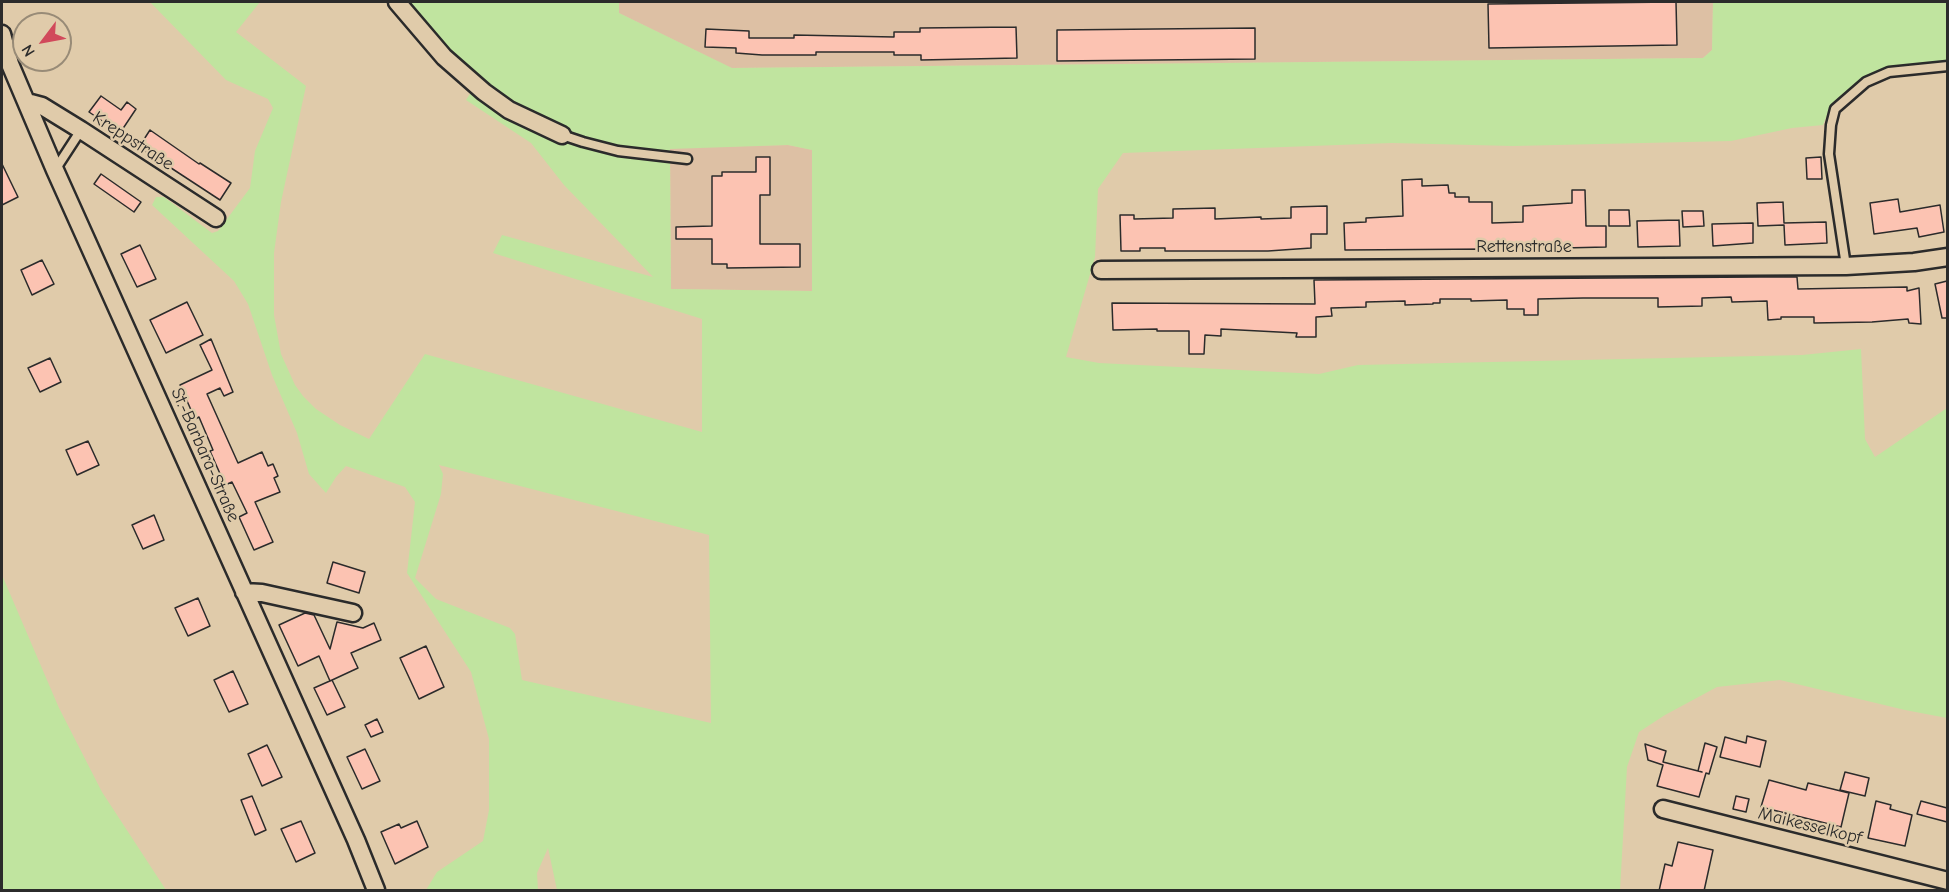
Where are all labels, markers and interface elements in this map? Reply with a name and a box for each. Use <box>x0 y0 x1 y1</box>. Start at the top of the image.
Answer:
north arrow <box>12 12 72 72</box>
text: N <box>18 41 39 60</box>
street label: Kreppstraße <box>88 107 178 175</box>
street label: Rettenstraße <box>1476 236 1572 258</box>
street label: St.-Barbara-Straße <box>166 385 244 525</box>
street label: Maikesselkopf <box>1756 803 1864 849</box>

